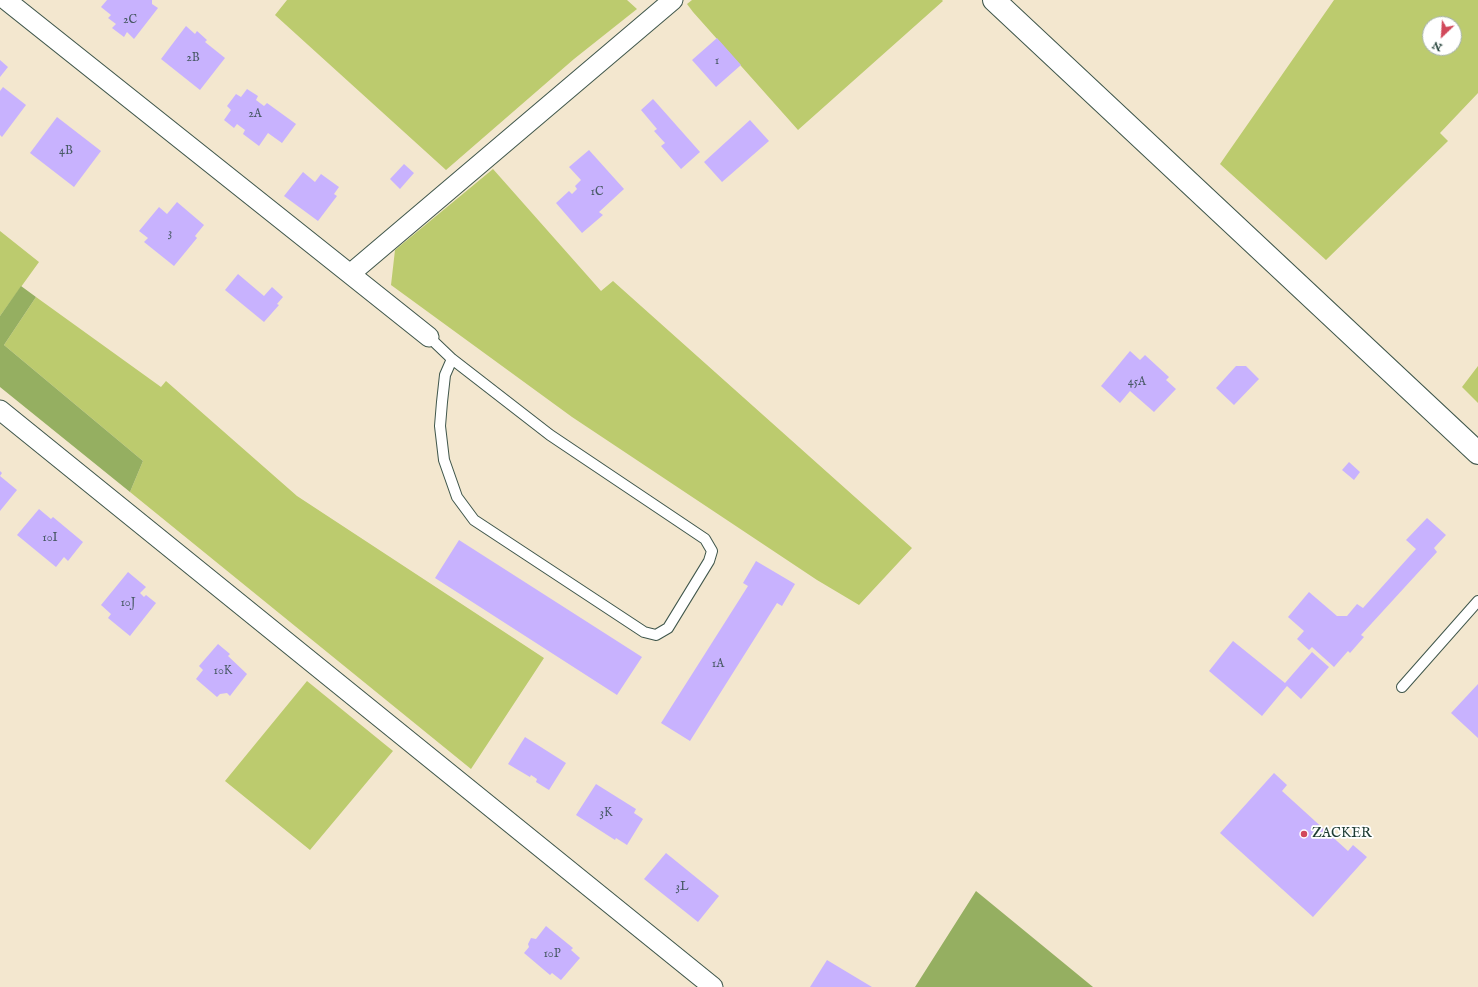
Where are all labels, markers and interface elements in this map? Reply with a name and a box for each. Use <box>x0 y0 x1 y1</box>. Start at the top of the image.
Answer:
house number: 2C <box>123 14 137 28</box>
north arrow <box>1422 16 1462 56</box>
text: N <box>1430 38 1445 54</box>
house number: 2B <box>186 52 200 66</box>
house number: 1 <box>715 55 719 69</box>
house number: 2A <box>248 108 262 122</box>
house number: 4B <box>59 145 73 159</box>
house number: 1C <box>590 186 604 200</box>
house number: 3 <box>168 227 172 241</box>
house number: 45A <box>1128 376 1146 390</box>
house number: 10I <box>42 532 58 546</box>
house number: 10J <box>120 597 136 611</box>
house number: 1A <box>712 658 724 672</box>
house number: 10K <box>214 665 232 679</box>
house number: 3K <box>599 807 613 821</box>
place label: ZACKER <box>1312 826 1372 842</box>
marker: ZACKER <box>1299 829 1309 839</box>
house number: 3L <box>675 881 689 895</box>
house number: 10P <box>543 948 561 962</box>

